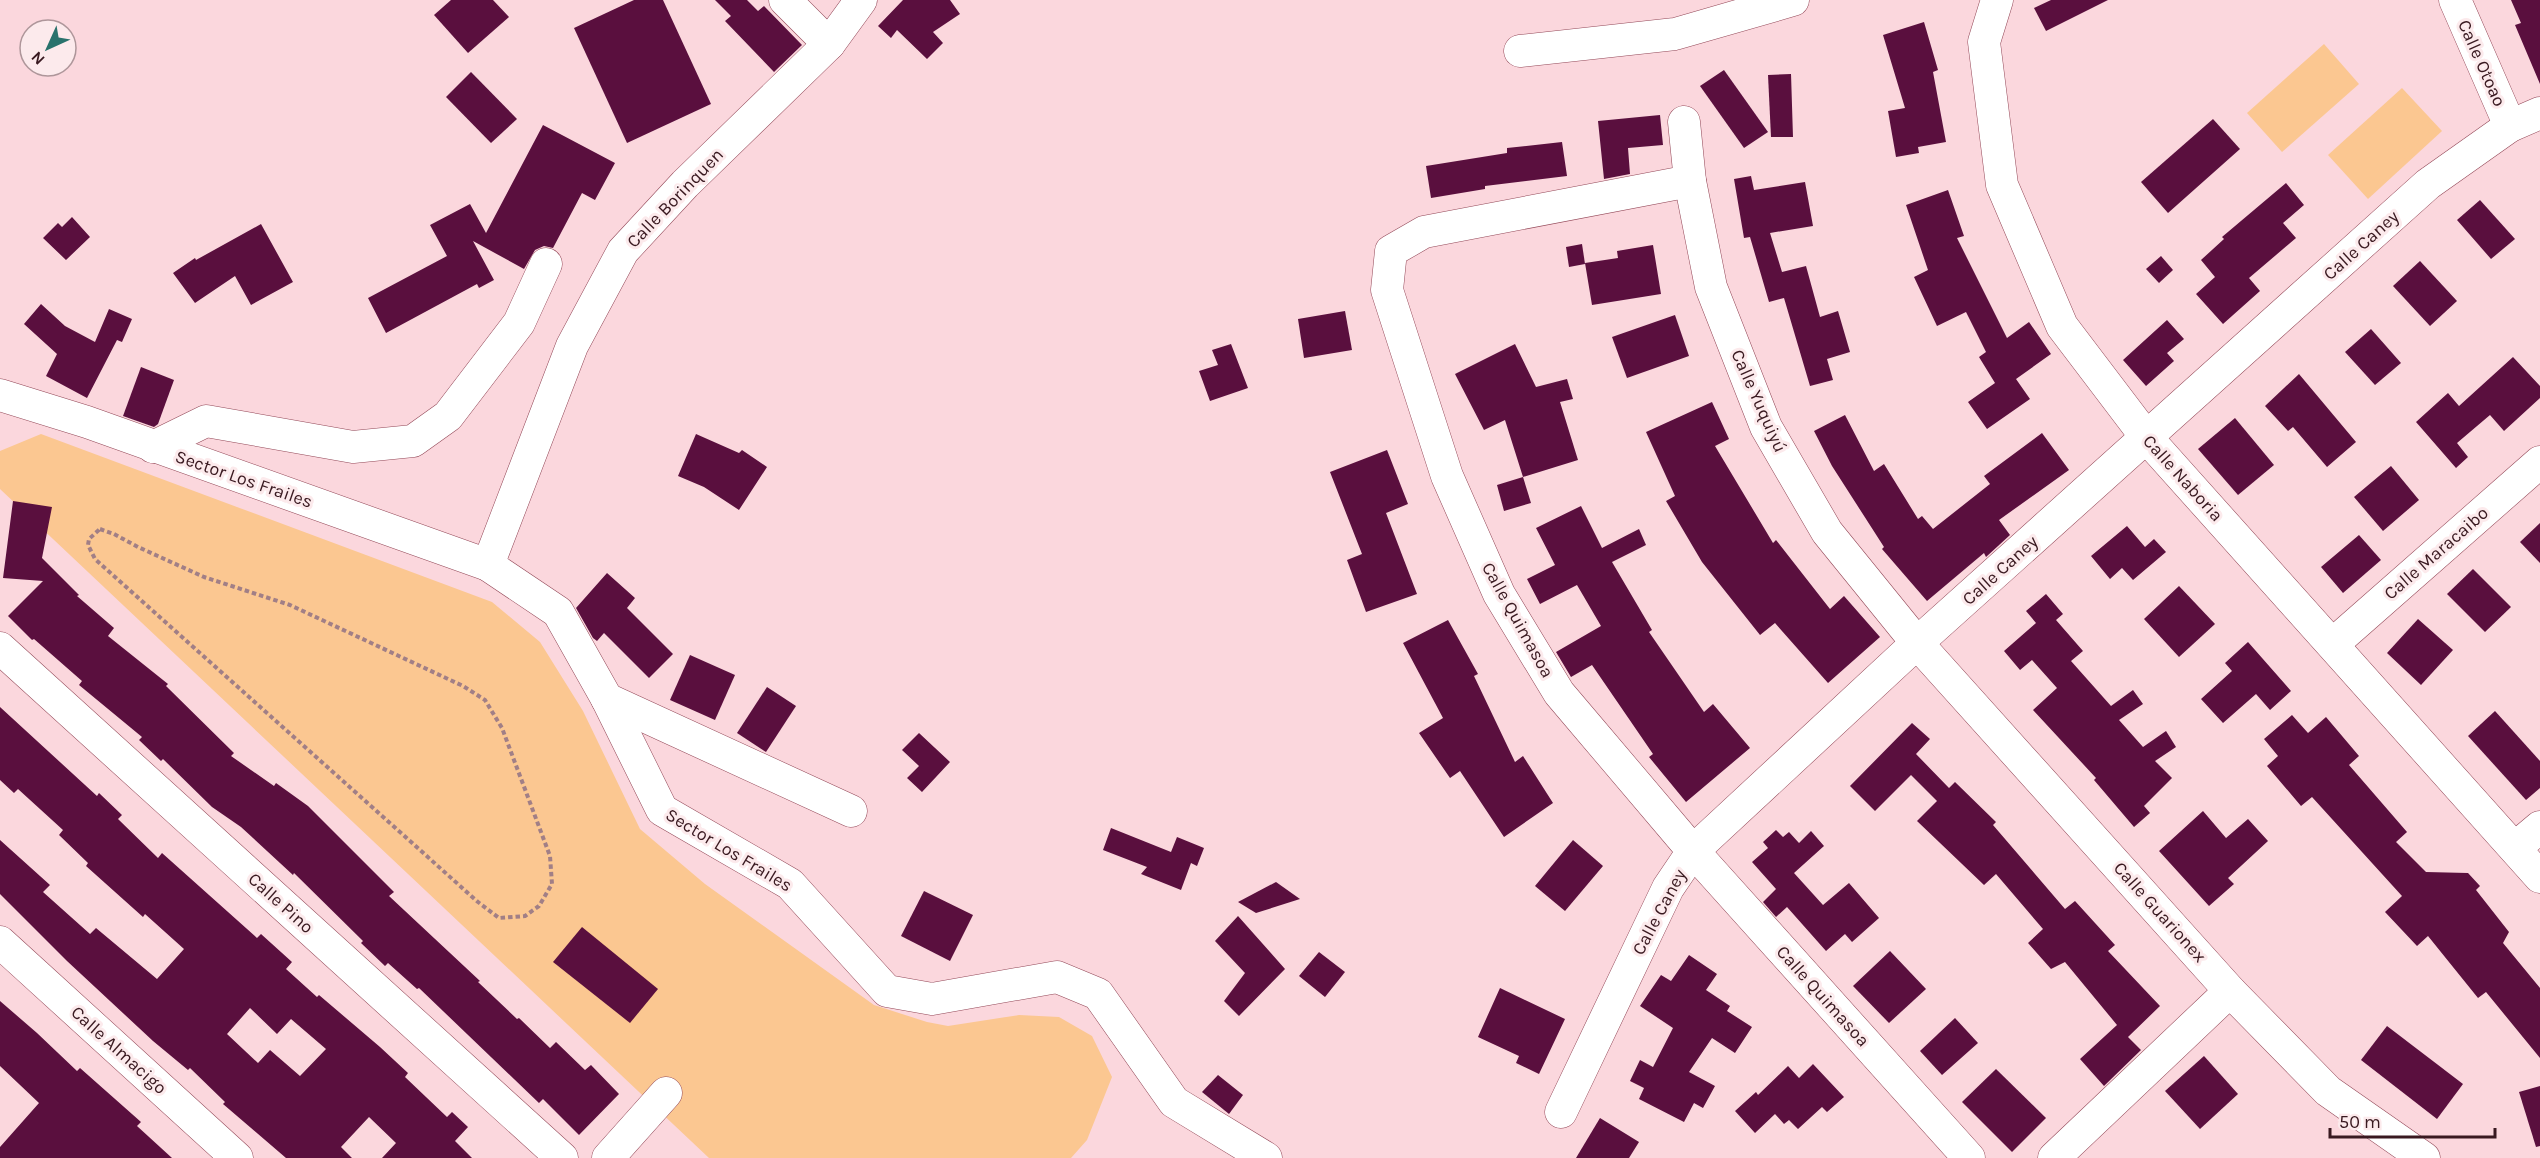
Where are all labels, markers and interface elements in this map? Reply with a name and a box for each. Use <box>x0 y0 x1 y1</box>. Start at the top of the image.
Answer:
street label: Calle Otoao <box>2453 16 2511 110</box>
north arrow <box>18 18 78 78</box>
text: N <box>27 47 49 69</box>
street label: Calle Borinquen <box>622 144 728 252</box>
street label: Calle Caney <box>2319 205 2404 285</box>
street label: Calle Yuquiyú <box>1727 346 1791 456</box>
street label: Calle Naboria <box>2138 430 2228 526</box>
street label: Sector Los Frailes <box>172 445 316 513</box>
street label: Calle Maracaibo <box>2379 502 2493 604</box>
street label: Calle Caney <box>1958 530 2043 610</box>
street label: Calle Quimasoa <box>1477 558 1559 682</box>
street label: Sector Los Frailes <box>662 804 796 896</box>
street label: Calle Guarionex <box>2109 857 2211 967</box>
street label: Calle Caney <box>1627 865 1691 959</box>
street label: Calle Pino <box>244 868 318 938</box>
street label: Calle Quimasoa <box>1772 941 1874 1051</box>
street label: Calle Almacigo <box>67 1001 171 1099</box>
scale bar <box>2330 1101 2495 1139</box>
text: 50 m <box>2339 1111 2381 1133</box>

